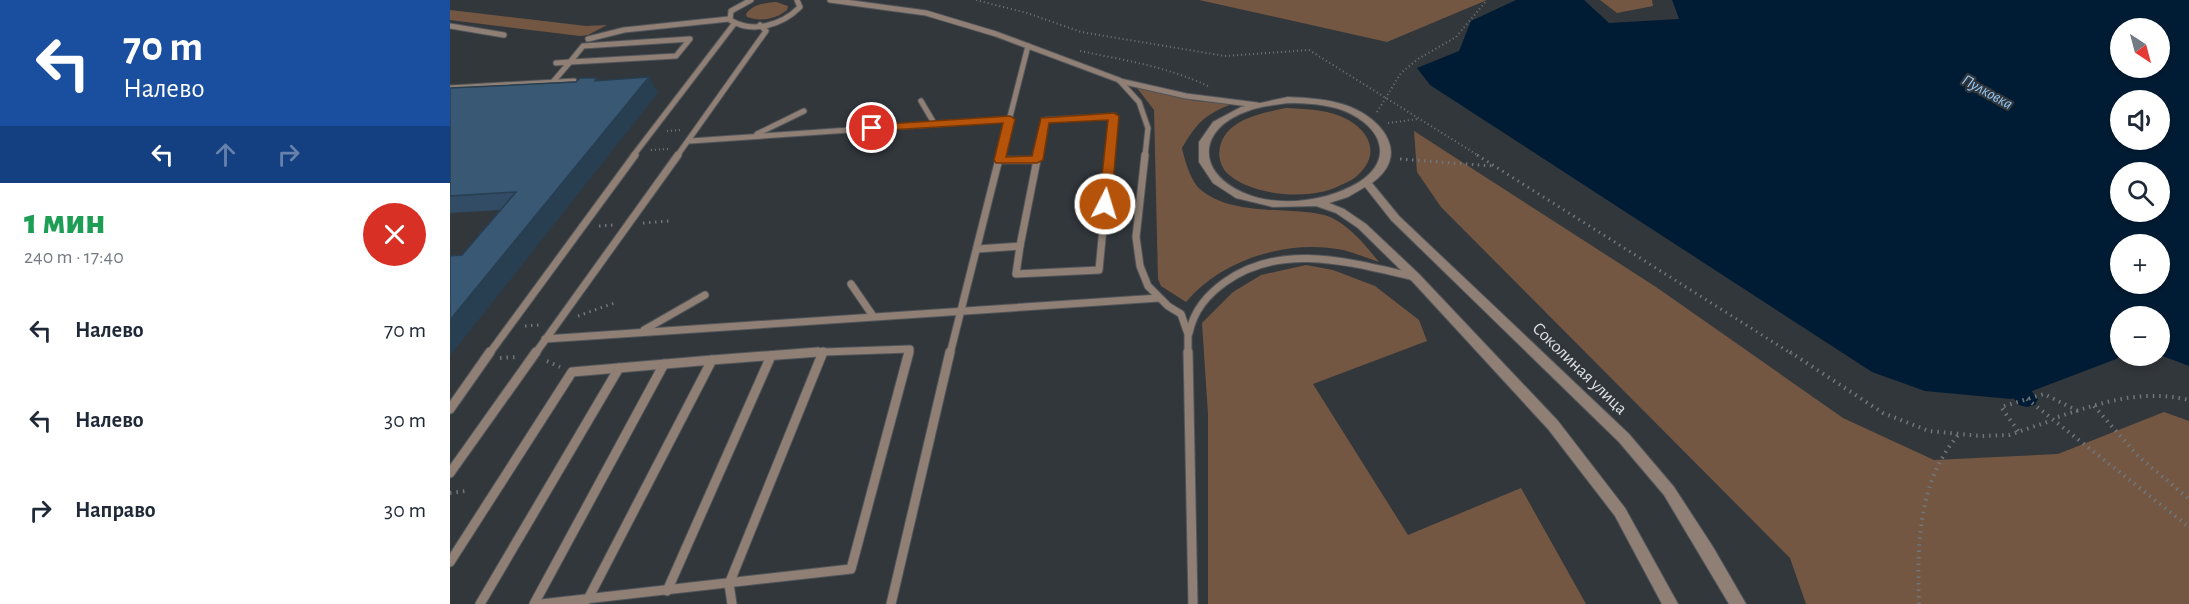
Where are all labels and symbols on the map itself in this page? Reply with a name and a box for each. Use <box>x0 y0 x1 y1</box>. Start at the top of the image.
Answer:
north arrow <box>2110 18 2170 78</box>
water label: Пулковка <box>1960 72 2016 112</box>
pin <box>846 102 897 153</box>
position arrow <box>1073 172 1137 236</box>
street label: Соколиная улица <box>1528 319 1630 418</box>

